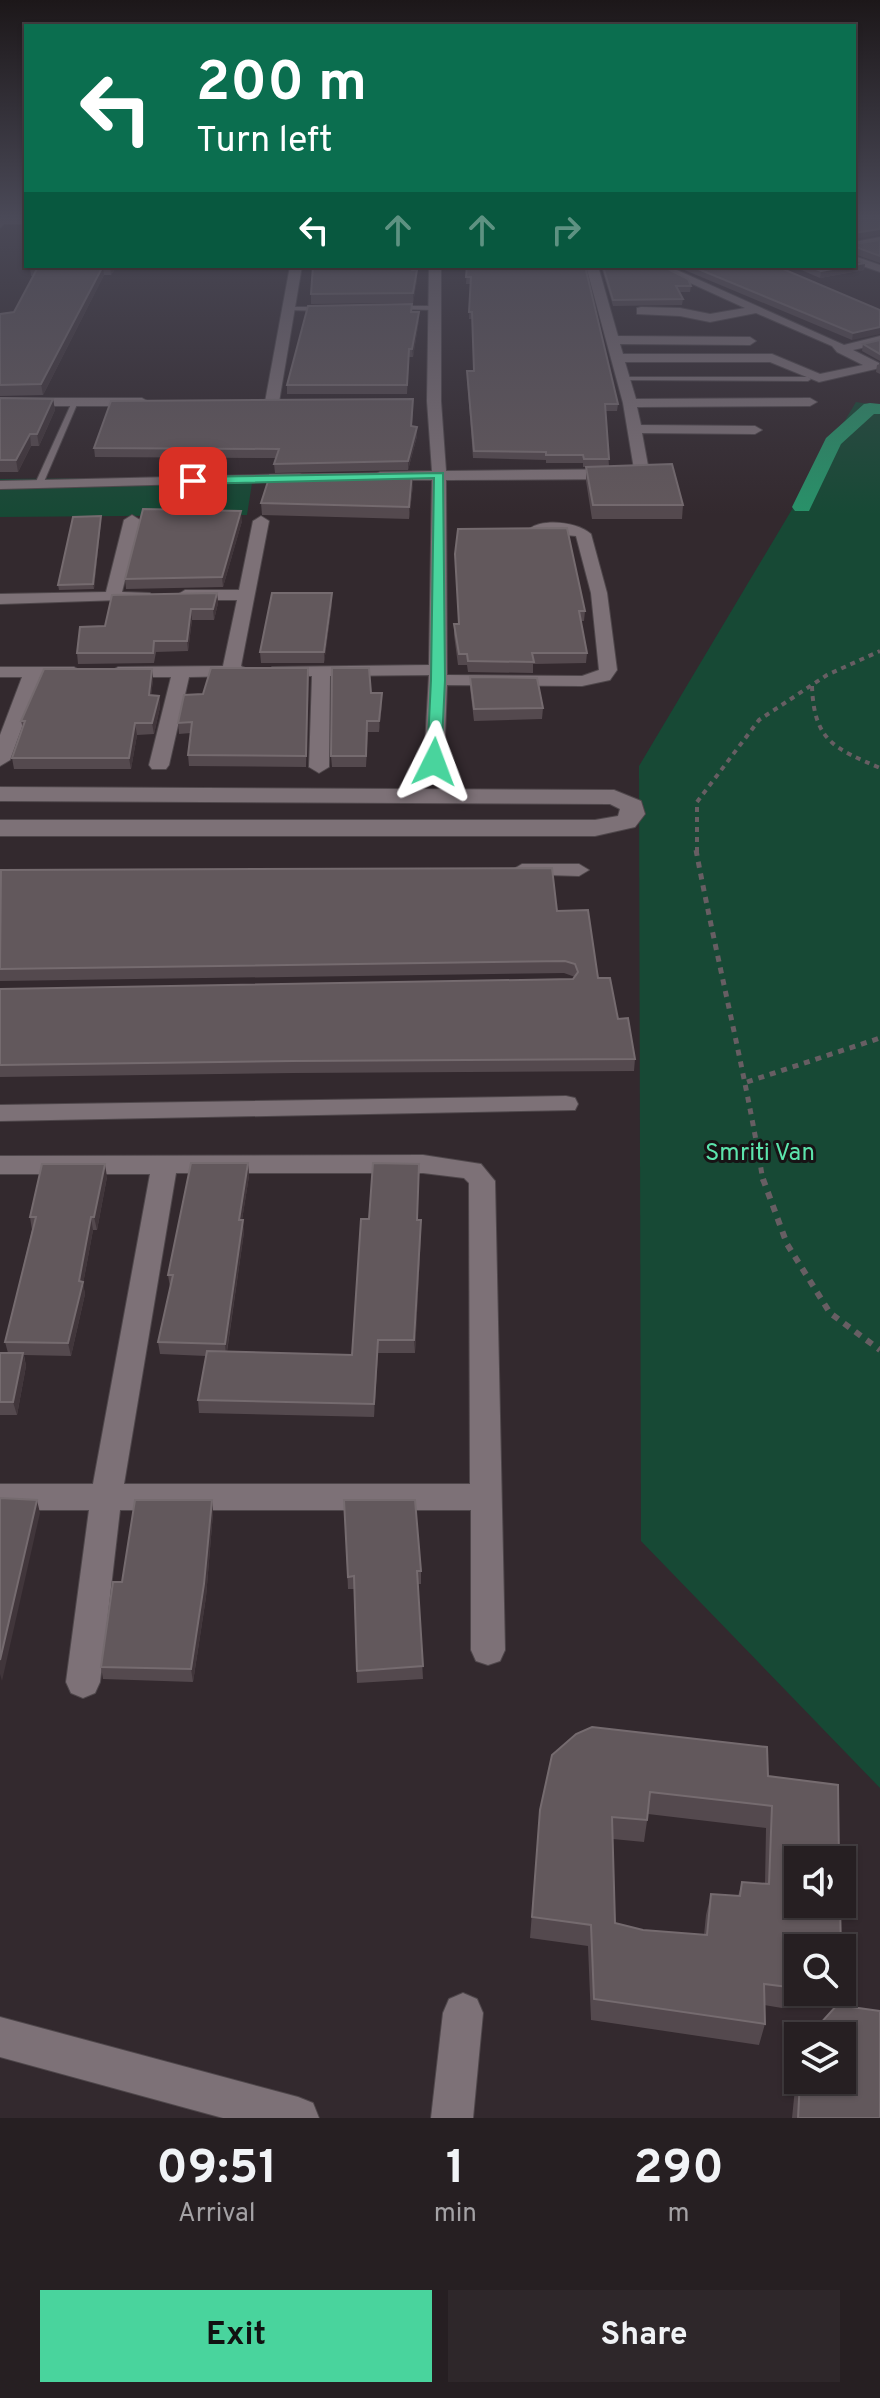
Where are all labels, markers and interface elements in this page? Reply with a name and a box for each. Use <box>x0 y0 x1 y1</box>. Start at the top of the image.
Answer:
text: 200 m <box>196 50 367 120</box>
icon: left <box>64 56 168 160</box>
text: Turn left <box>196 119 333 165</box>
icon: left <box>292 208 336 252</box>
icon: ahead <box>376 208 420 252</box>
icon: ahead <box>460 208 504 252</box>
icon: right <box>544 208 588 252</box>
pin <box>159 447 227 515</box>
icon: arrive <box>171 459 215 503</box>
position arrow <box>392 720 476 804</box>
park label: Smriti Van <box>705 1139 815 1169</box>
map controls <box>784 1846 856 2094</box>
button: sound <box>784 1846 856 1918</box>
button: search <box>784 1934 856 2006</box>
button: layers <box>784 2022 856 2094</box>
text: 09:51 <box>156 2140 277 2200</box>
text: 1 <box>446 2140 465 2200</box>
text: 290 <box>633 2140 724 2200</box>
text: Arrival <box>178 2198 256 2231</box>
text: min <box>434 2198 477 2231</box>
text: m <box>667 2198 689 2231</box>
button: Exit <box>40 2290 432 2382</box>
button: Share <box>448 2290 840 2382</box>

